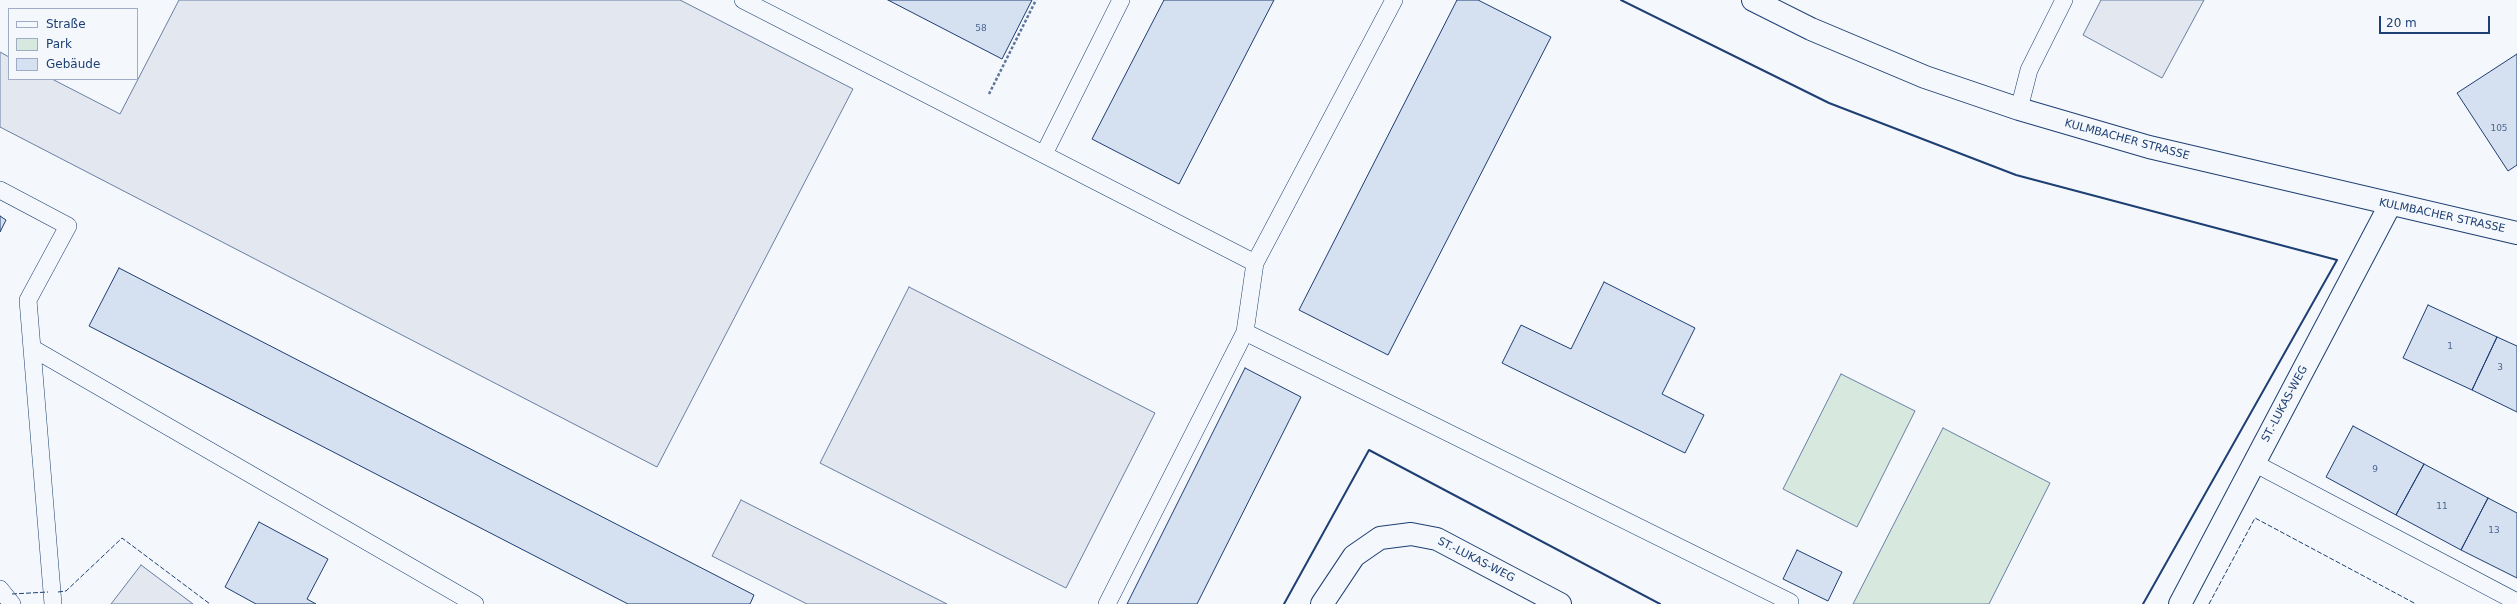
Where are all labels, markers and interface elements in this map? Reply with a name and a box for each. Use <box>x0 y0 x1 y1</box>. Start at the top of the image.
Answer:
legend <box>8 8 138 80</box>
scale bar <box>2381 8 2492 34</box>
text: 20 m <box>2386 16 2417 30</box>
text: Straße <box>46 17 86 31</box>
house number: 58 <box>975 24 987 34</box>
text: Park <box>46 37 72 51</box>
text: Gebäude <box>46 57 100 71</box>
street label: KULMBACHER STRASSE <box>2063 117 2191 163</box>
house number: 105 <box>2490 124 2508 134</box>
street label: KULMBACHER STRASSE <box>2378 196 2506 236</box>
house number: 1 <box>2447 342 2453 352</box>
street label: ST.-LUKAS-WEG <box>2259 363 2311 445</box>
house number: 3 <box>2497 363 2503 373</box>
house number: 9 <box>2372 465 2378 475</box>
house number: 11 <box>2436 502 2448 512</box>
house number: 13 <box>2488 526 2500 536</box>
street label: ST.-LUKAS-WEG <box>1435 535 1517 585</box>

